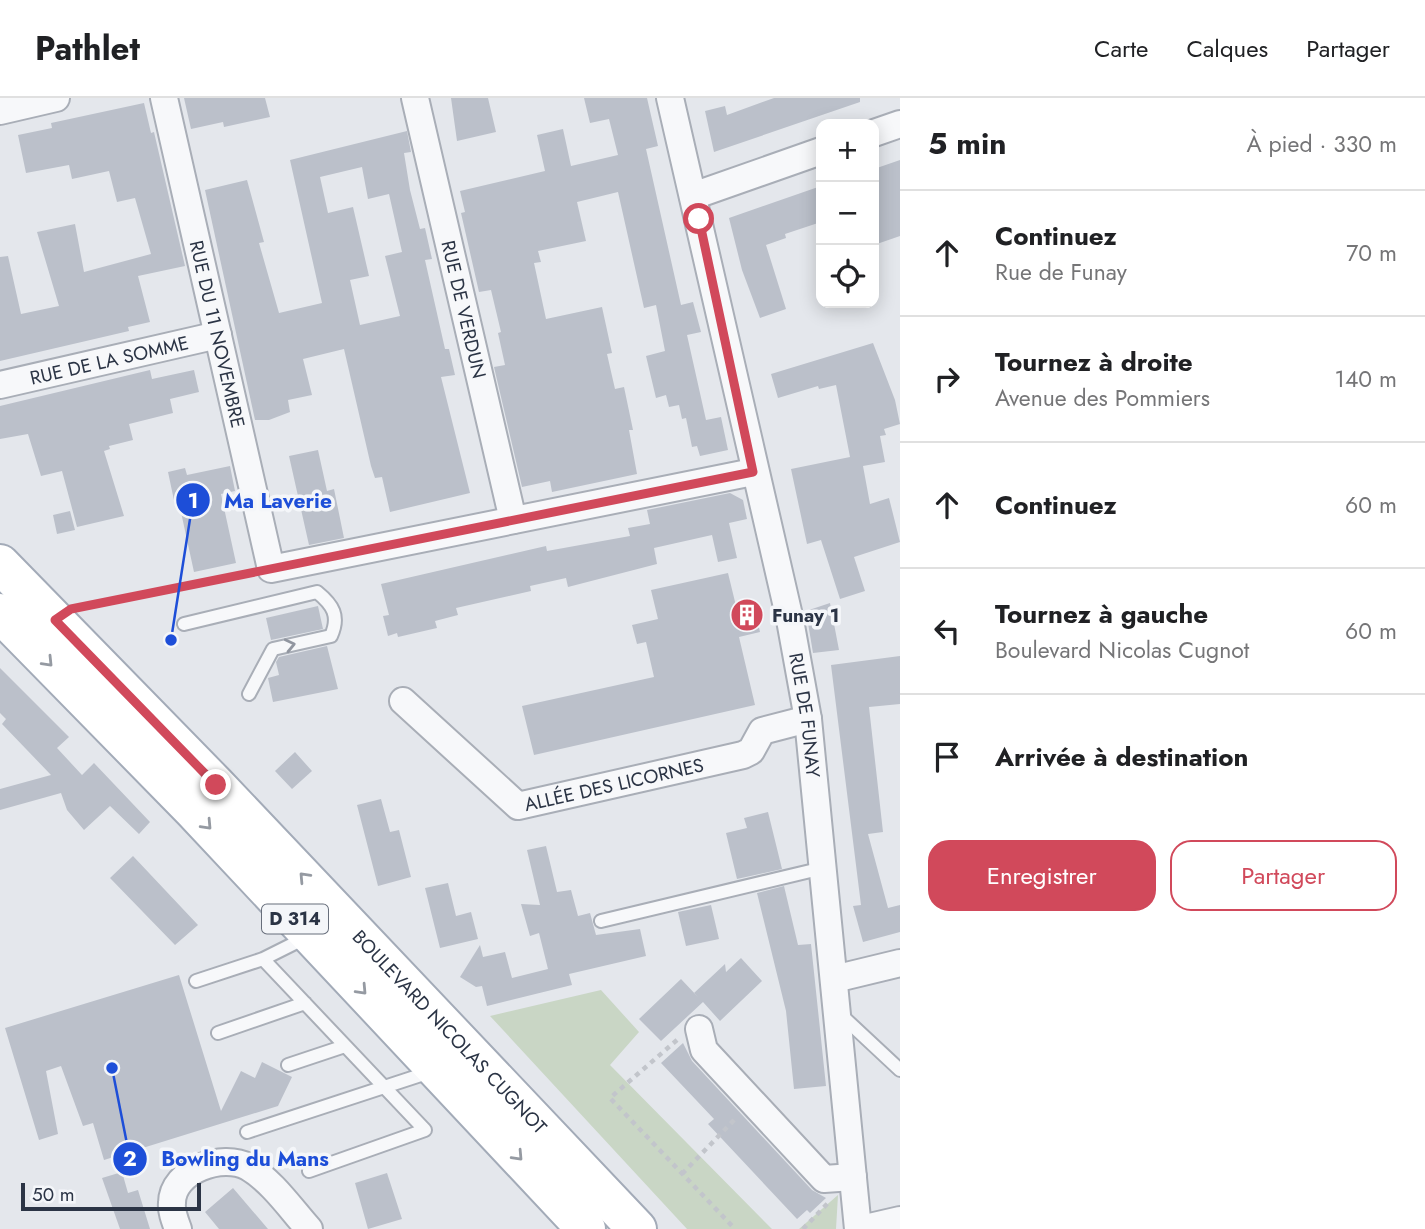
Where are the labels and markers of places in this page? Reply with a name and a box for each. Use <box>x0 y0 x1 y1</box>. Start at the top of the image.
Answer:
callout: Ma Laverie <box>175 479 346 521</box>
building icon: Funay 1 <box>728 596 766 634</box>
place label: Funay 1 <box>772 602 839 629</box>
callout: Bowling du Mans <box>112 1138 343 1180</box>

